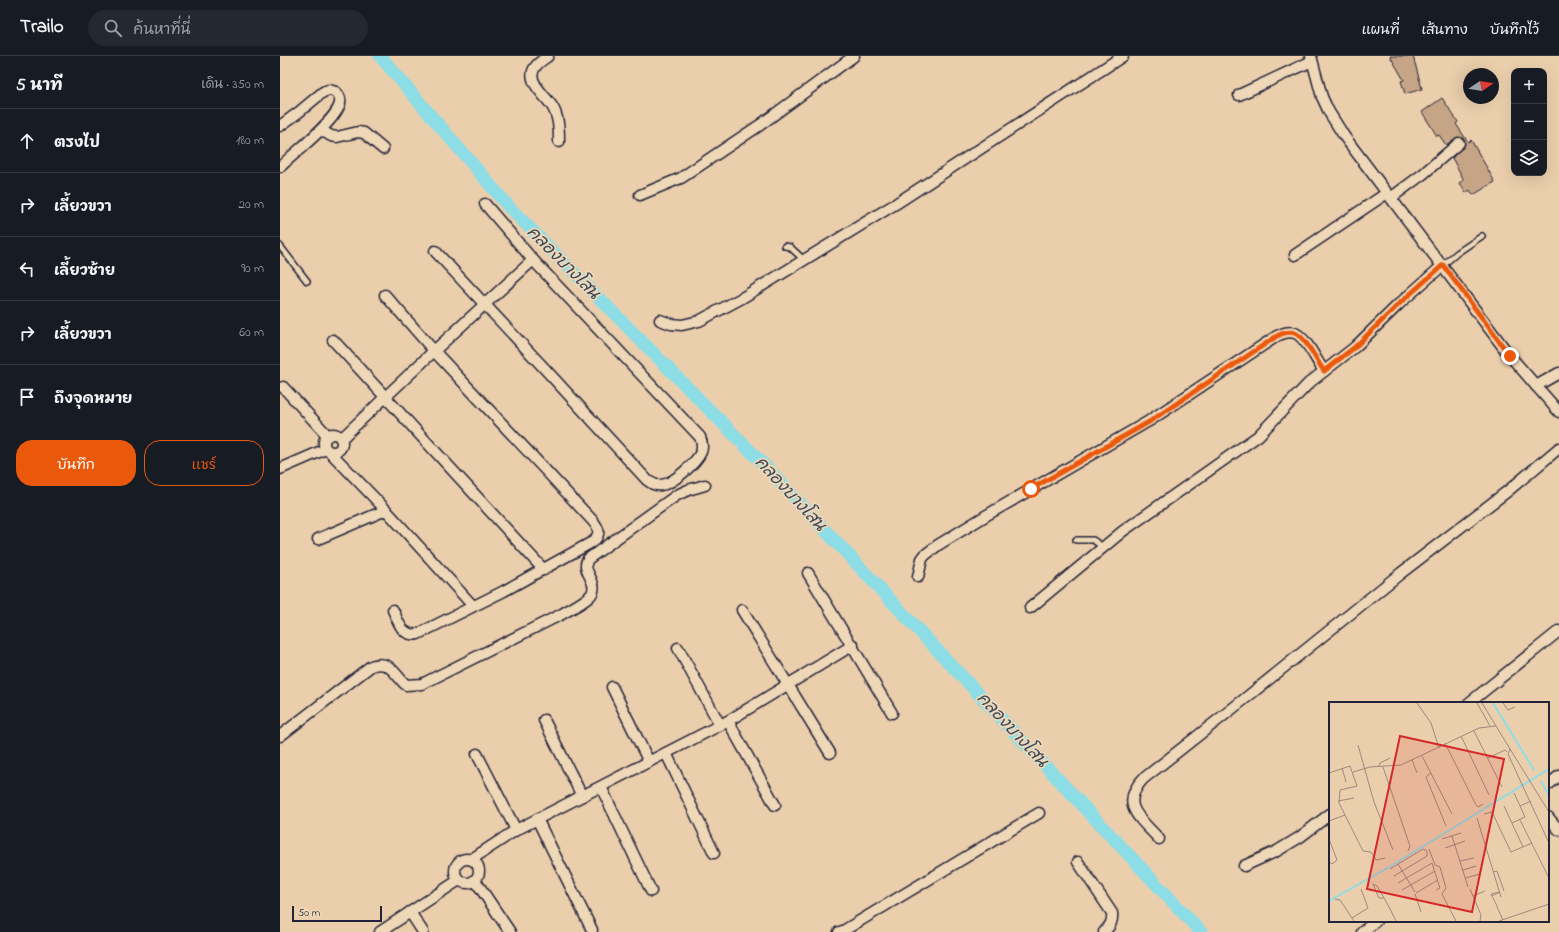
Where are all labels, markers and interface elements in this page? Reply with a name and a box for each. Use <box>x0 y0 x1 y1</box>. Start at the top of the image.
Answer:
search box <box>88 10 368 46</box>
text: Trailo <box>20 14 64 41</box>
icon: search <box>102 17 124 39</box>
text: ค้นหาที่นี่ <box>134 19 191 41</box>
text: แผนที่ <box>1362 20 1399 41</box>
text: เส้นทาง <box>1421 20 1468 41</box>
text: บันทึกไว้ <box>1490 20 1539 41</box>
north arrow <box>1463 68 1499 104</box>
map controls <box>1511 68 1547 176</box>
button: + <box>1511 68 1547 104</box>
text: 5 นาที <box>16 73 63 98</box>
text: เดิน · 350 m <box>201 75 264 94</box>
button: − <box>1511 104 1547 140</box>
icon: ahead <box>16 130 38 152</box>
text: 180 m <box>236 131 264 150</box>
text: ตรงไป <box>54 132 100 154</box>
button: layers <box>1511 140 1547 176</box>
icon: right <box>16 194 38 216</box>
text: 20 m <box>239 195 264 214</box>
text: เลี้ยวขวา <box>54 196 112 218</box>
water label: คลองบางโสน <box>521 221 607 307</box>
icon: left <box>16 258 38 280</box>
text: 90 m <box>241 259 264 278</box>
text: เลี้ยวซ้าย <box>54 260 115 282</box>
icon: right <box>16 322 38 344</box>
text: 60 m <box>239 323 264 342</box>
text: เลี้ยวขวา <box>54 324 112 346</box>
route end <box>1501 347 1519 365</box>
icon: arrive <box>16 386 38 408</box>
text: ถึงจุดหมาย <box>54 388 132 410</box>
button: บันทึก <box>16 440 136 486</box>
button: แชร์ <box>144 440 264 486</box>
water label: คลองบางโสน <box>749 451 833 538</box>
route start <box>1022 480 1040 498</box>
water label: คลองบางโสน <box>971 687 1055 774</box>
inset map <box>1329 702 1549 922</box>
scale bar <box>292 904 382 923</box>
text: 50 m <box>298 905 320 921</box>

